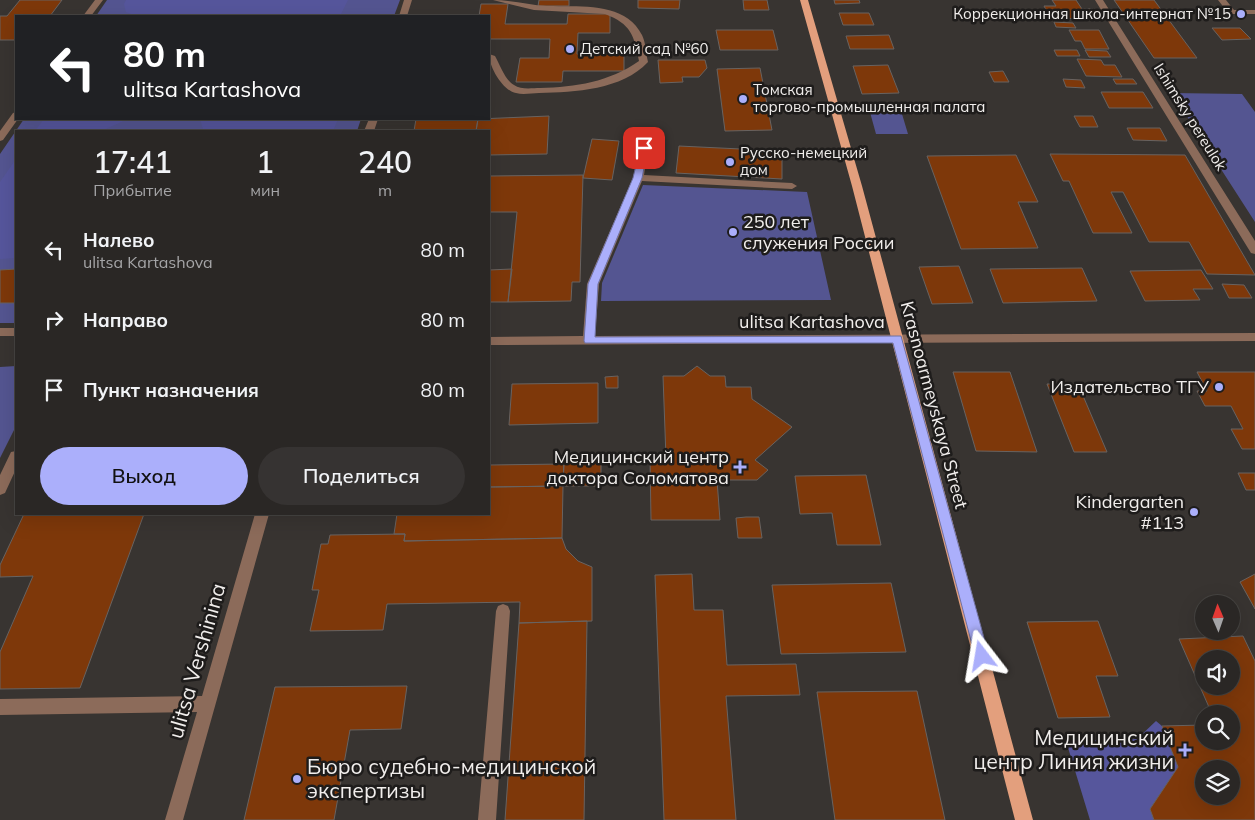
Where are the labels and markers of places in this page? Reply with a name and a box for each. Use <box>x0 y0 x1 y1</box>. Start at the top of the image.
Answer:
place label: Коррекционная школа-интернат №15 <box>953 4 1231 23</box>
marker: Коррекционная школа-интернат №15 <box>1235 8 1247 20</box>
place label: Детский сад №60 <box>580 39 709 58</box>
marker: Детский сад №60 <box>564 43 576 55</box>
place label: Томская торгово-промышленная палата <box>753 80 985 116</box>
marker: Томская торгово-промышленная палата <box>737 93 749 105</box>
pin <box>623 127 665 169</box>
place label: Русско-немецкий дом <box>740 143 867 179</box>
marker: Русско-немецкий дом <box>724 156 736 168</box>
place label: 250 лет служения России <box>743 210 894 254</box>
marker: 250 лет служения России <box>727 226 739 238</box>
place label: Издательство ТГУ <box>1050 375 1209 398</box>
marker: Издательство ТГУ <box>1213 381 1225 393</box>
place label: Медицинский центр доктора Соломатова <box>546 445 729 489</box>
marker: Медицинский центр доктора Соломатова <box>733 460 747 474</box>
place label: Kindergarten #113 <box>1076 490 1184 534</box>
marker: Kindergarten #113 <box>1188 506 1200 518</box>
place label: Медицинский центр Линия жизни <box>973 724 1174 774</box>
marker: Медицинский центр Линия жизни <box>1178 743 1192 757</box>
place label: Бюро судебно-медицинской экспертизы <box>307 753 596 803</box>
marker: Бюро судебно-медицинской экспертизы <box>291 773 303 785</box>

